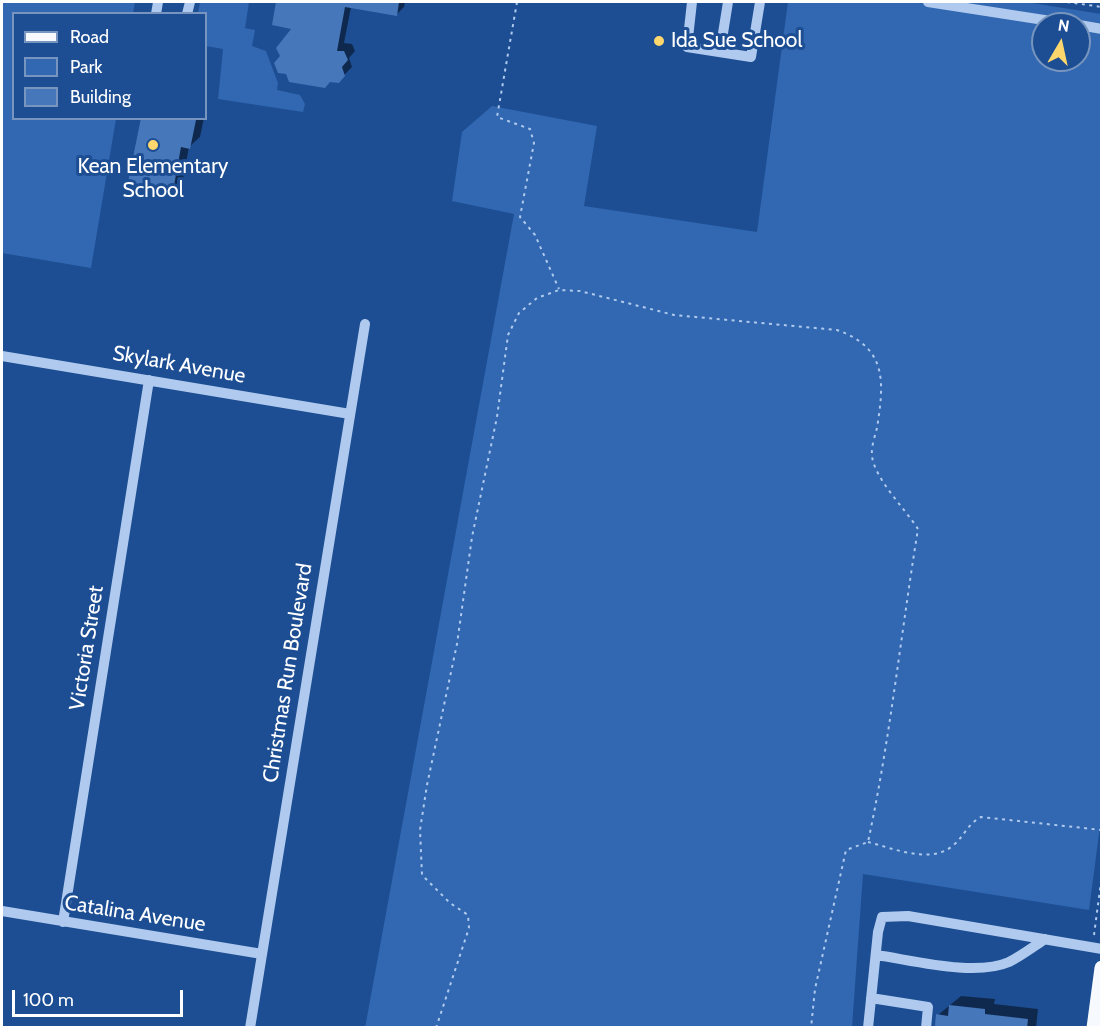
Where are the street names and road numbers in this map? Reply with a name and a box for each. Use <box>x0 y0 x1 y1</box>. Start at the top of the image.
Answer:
street label: Skylark Avenue <box>111 341 247 389</box>
street label: Christmas Run Boulevard <box>258 561 318 785</box>
street label: Victoria Street <box>65 584 109 712</box>
street label: Catalina Avenue <box>63 890 207 938</box>

